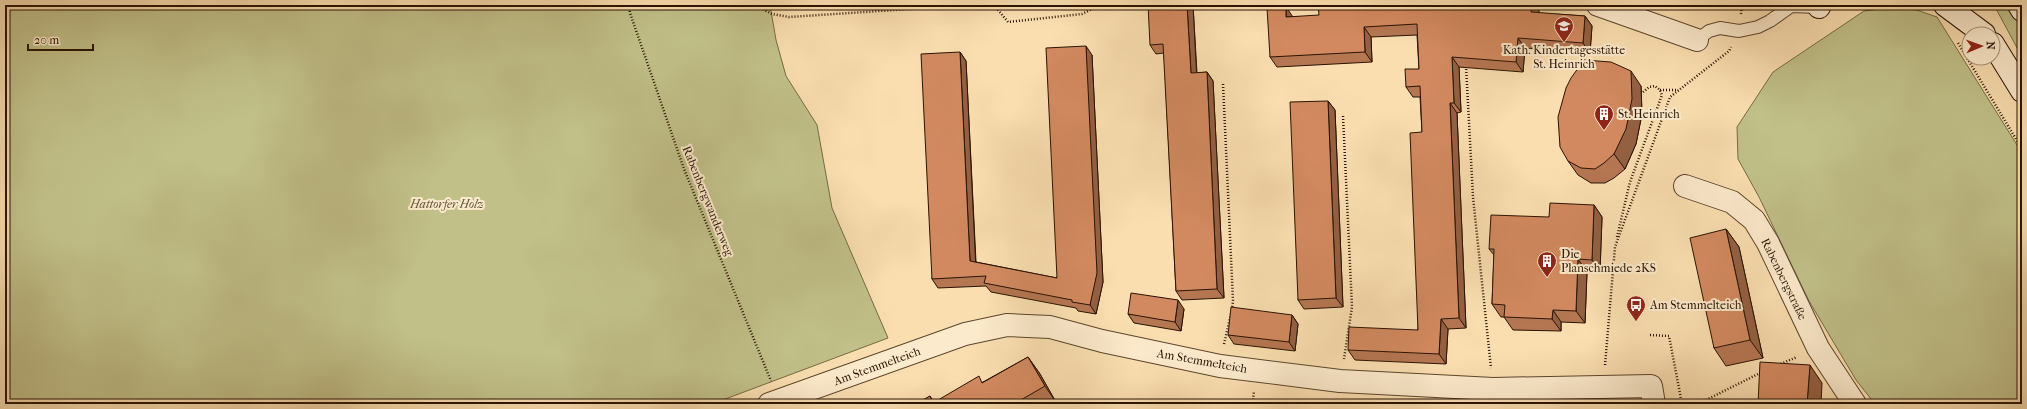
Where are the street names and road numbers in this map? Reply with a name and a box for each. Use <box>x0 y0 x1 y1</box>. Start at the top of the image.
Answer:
street label: Rabenbergwanderweg <box>680 144 737 259</box>
street label: Rabenbergstraße <box>1758 236 1810 322</box>
street label: Am Stemmelteich <box>831 344 923 389</box>
street label: Am Stemmelteich <box>1155 346 1248 376</box>

